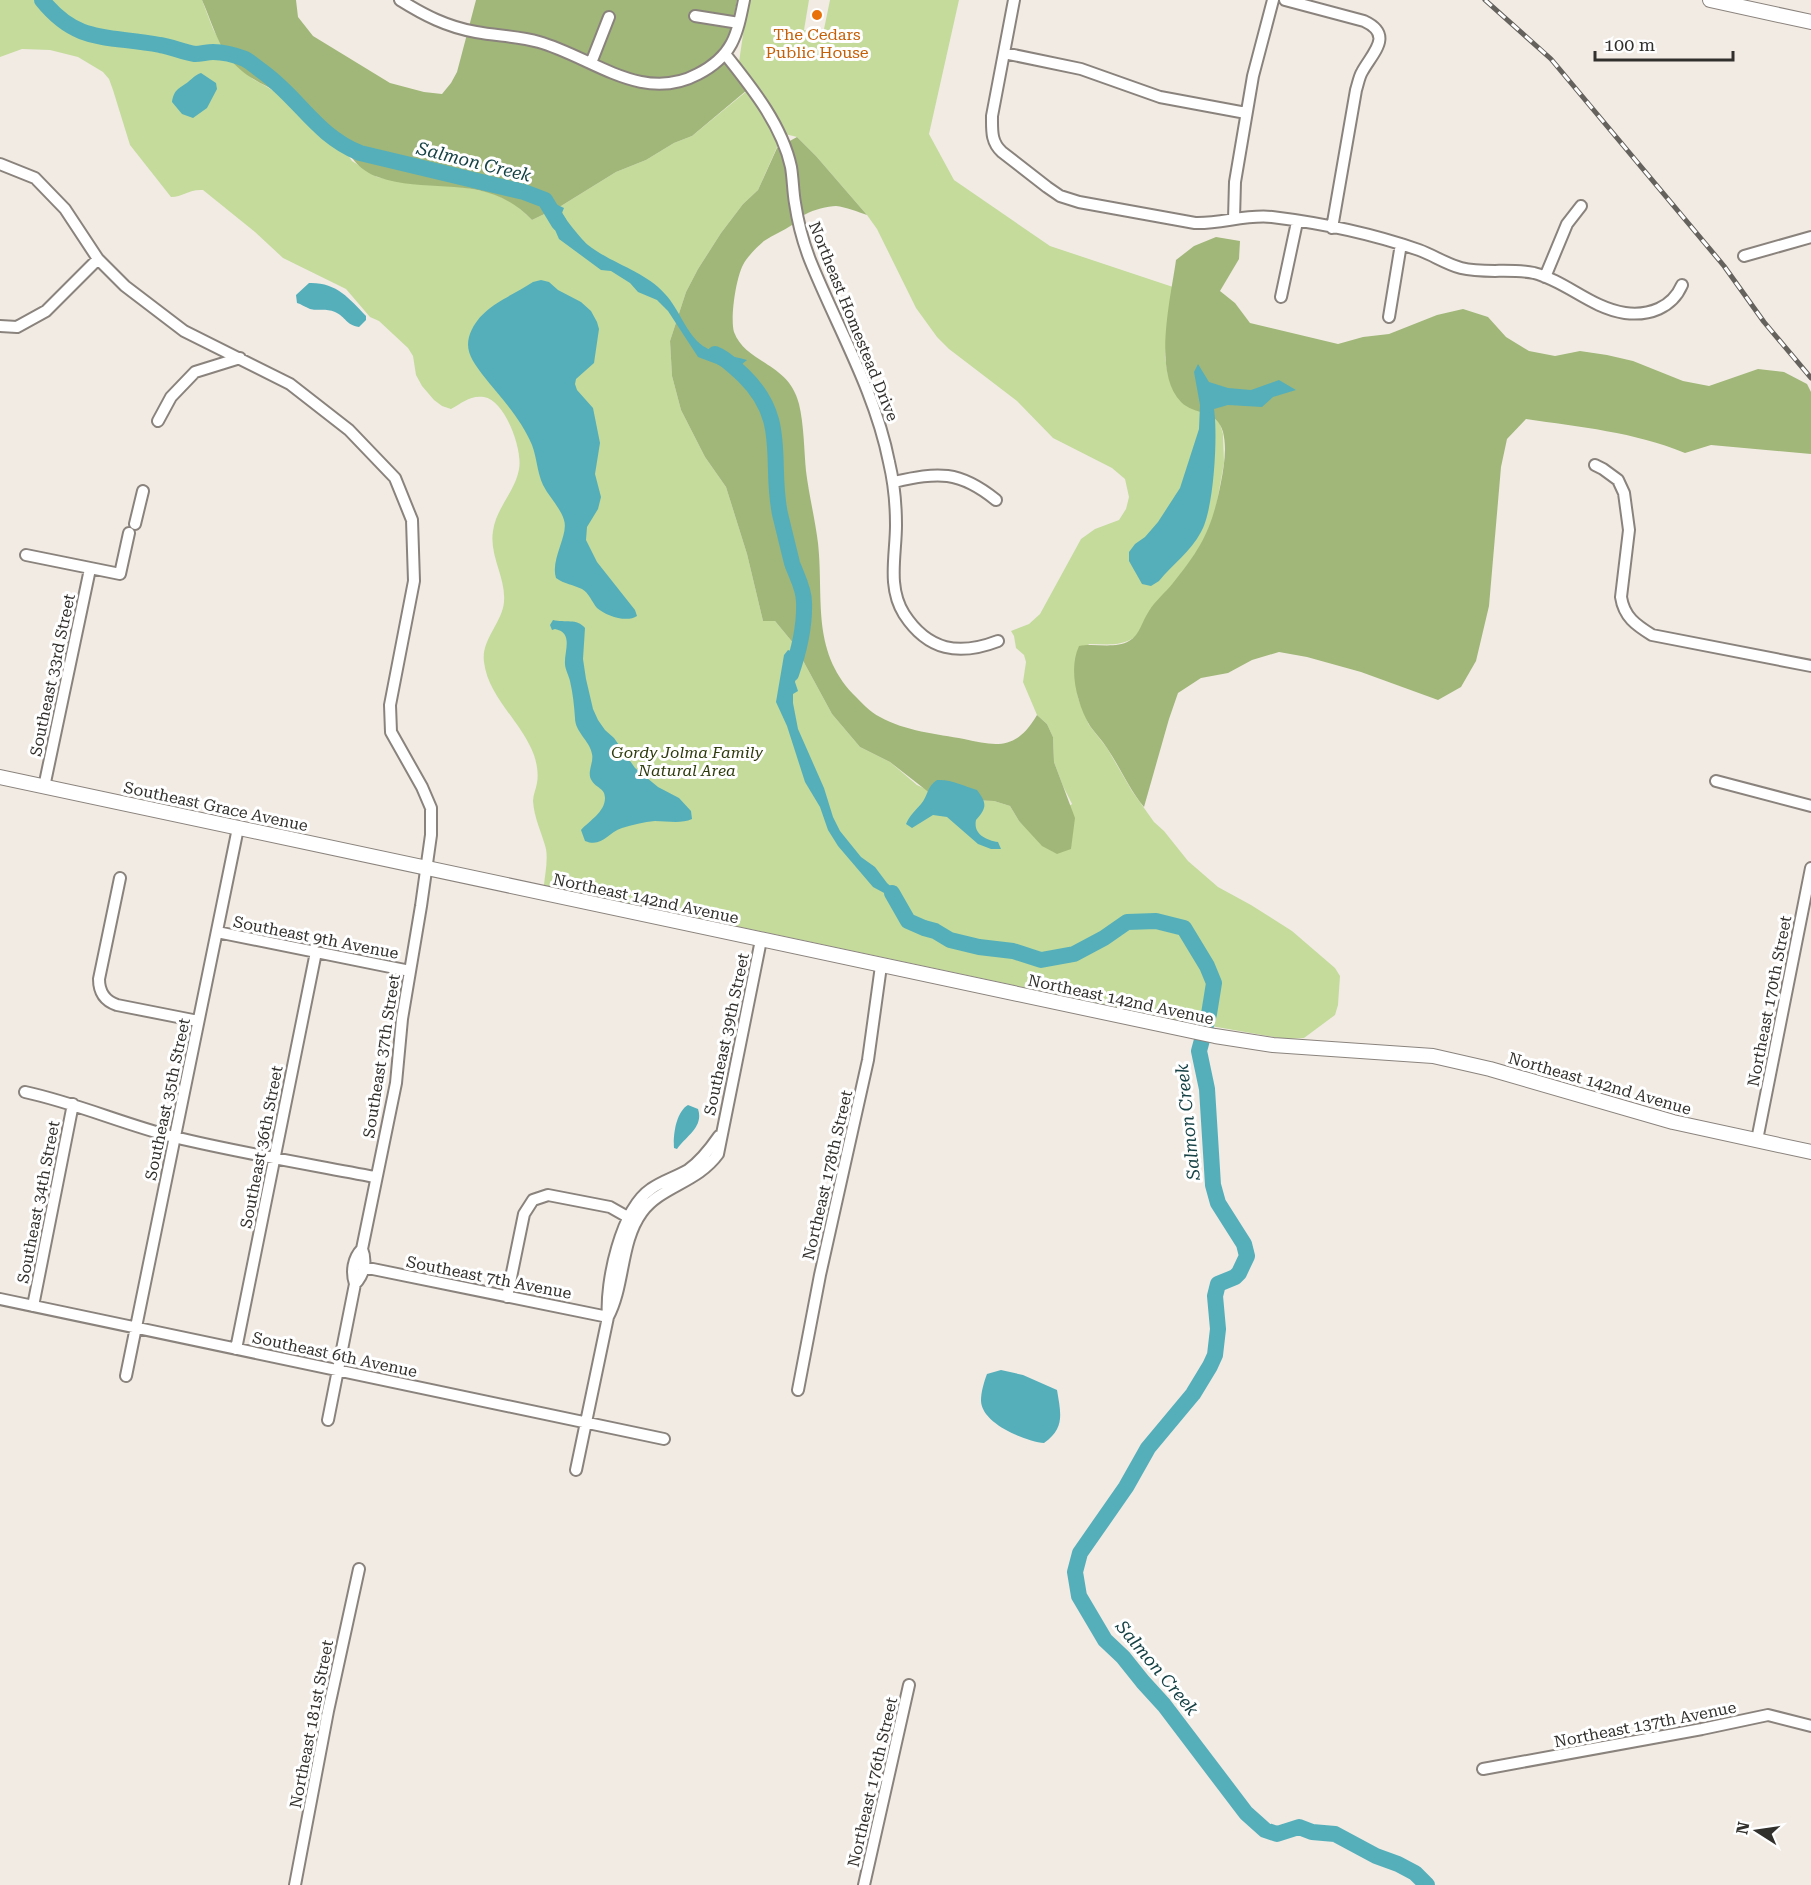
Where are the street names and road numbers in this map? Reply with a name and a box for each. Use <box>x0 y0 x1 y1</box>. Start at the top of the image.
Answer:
street label: Northeast Homestead Drive <box>805 219 902 424</box>
street label: Southeast 33rd Street <box>26 592 79 758</box>
street label: Southeast Grace Avenue <box>122 778 310 835</box>
street label: Northeast 142nd Avenue <box>551 870 741 928</box>
street label: Southeast 9th Avenue <box>232 912 400 963</box>
street label: Northeast 170th Street <box>1744 914 1795 1088</box>
street label: Southeast 39th Street <box>700 951 753 1117</box>
street label: Northeast 142nd Avenue <box>1026 971 1216 1029</box>
street label: Southeast 37th Street <box>359 973 404 1139</box>
street label: Southeast 35th Street <box>141 1016 194 1182</box>
street label: Northeast 142nd Avenue <box>1506 1048 1694 1119</box>
street label: Southeast 36th Street <box>236 1064 287 1230</box>
street label: Northeast 178th Street <box>799 1088 856 1262</box>
street label: Southeast 34th Street <box>13 1119 64 1285</box>
street label: Southeast 7th Avenue <box>405 1252 573 1303</box>
street label: Southeast 6th Avenue <box>251 1328 419 1381</box>
street label: Northeast 181st Street <box>286 1638 337 1810</box>
street label: Northeast 176th Street <box>844 1695 901 1869</box>
street label: Northeast 137th Avenue <box>1552 1697 1738 1751</box>

